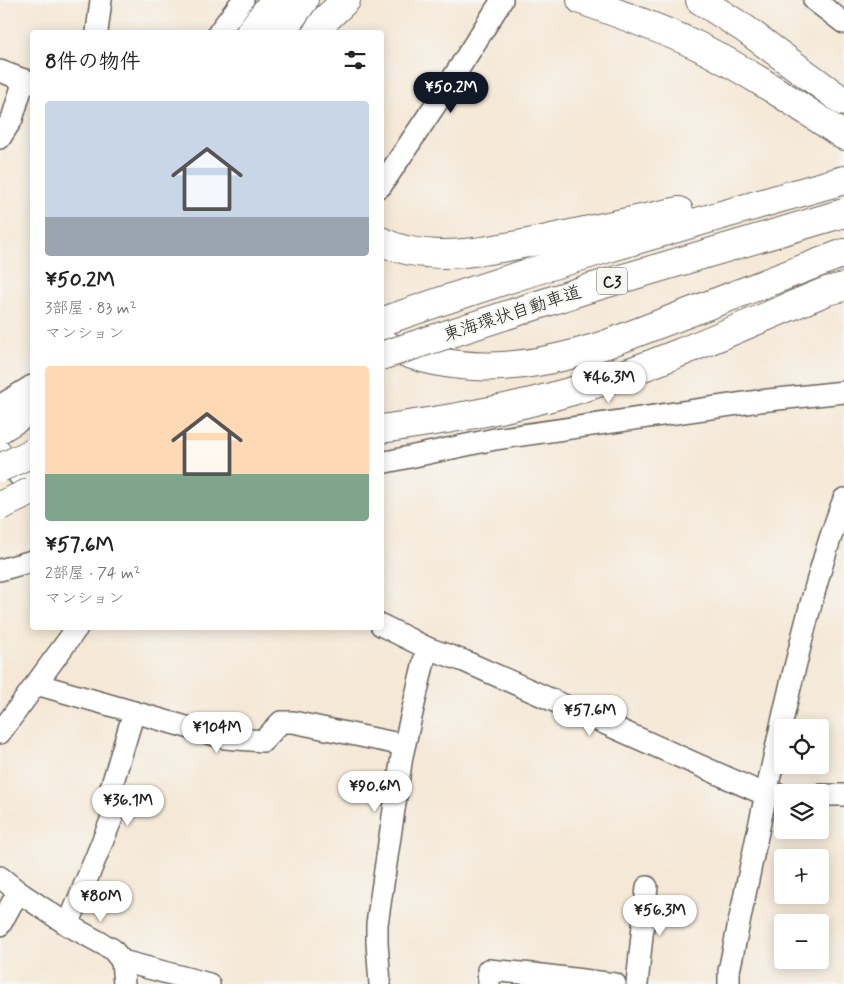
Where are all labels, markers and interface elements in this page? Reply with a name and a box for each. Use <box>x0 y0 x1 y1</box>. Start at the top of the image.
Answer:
icon: filters <box>341 46 369 74</box>
text: 8件の物件 <box>45 48 141 76</box>
pin: ¥50.2M <box>410 72 492 114</box>
text: ¥50.2M <box>424 77 478 98</box>
icon: home <box>162 134 252 224</box>
text: ¥50.2M <box>45 266 115 294</box>
road number: C3 <box>597 268 627 294</box>
street label: 東海環状自動車道 <box>440 280 584 348</box>
text: 3部屋 · 83 m² <box>45 298 136 319</box>
text: マンション <box>45 323 124 344</box>
pin: ¥46.3M <box>568 362 650 404</box>
text: ¥46.3M <box>583 367 635 388</box>
icon: home <box>162 399 252 489</box>
text: ¥57.6M <box>45 531 114 559</box>
text: 2部屋 · 74 m² <box>45 563 141 584</box>
text: マンション <box>45 588 124 609</box>
pin: ¥57.6M <box>549 694 631 737</box>
text: ¥57.6M <box>564 700 616 721</box>
pin: ¥104M <box>182 712 252 754</box>
text: ¥104M <box>193 717 242 738</box>
map controls <box>774 719 829 969</box>
button: locate <box>774 719 829 774</box>
pin: ¥90.6M <box>334 770 416 813</box>
text: ¥90.6M <box>349 776 401 797</box>
pin: ¥36.1M <box>87 784 169 827</box>
button: layers <box>774 784 829 839</box>
text: ¥36.1M <box>103 790 153 811</box>
button: + <box>774 849 829 904</box>
pin: ¥80M <box>71 880 131 923</box>
text: ¥80M <box>80 886 122 907</box>
pin: ¥56.3M <box>619 894 701 937</box>
text: ¥56.3M <box>634 900 686 921</box>
button: − <box>774 914 829 969</box>

